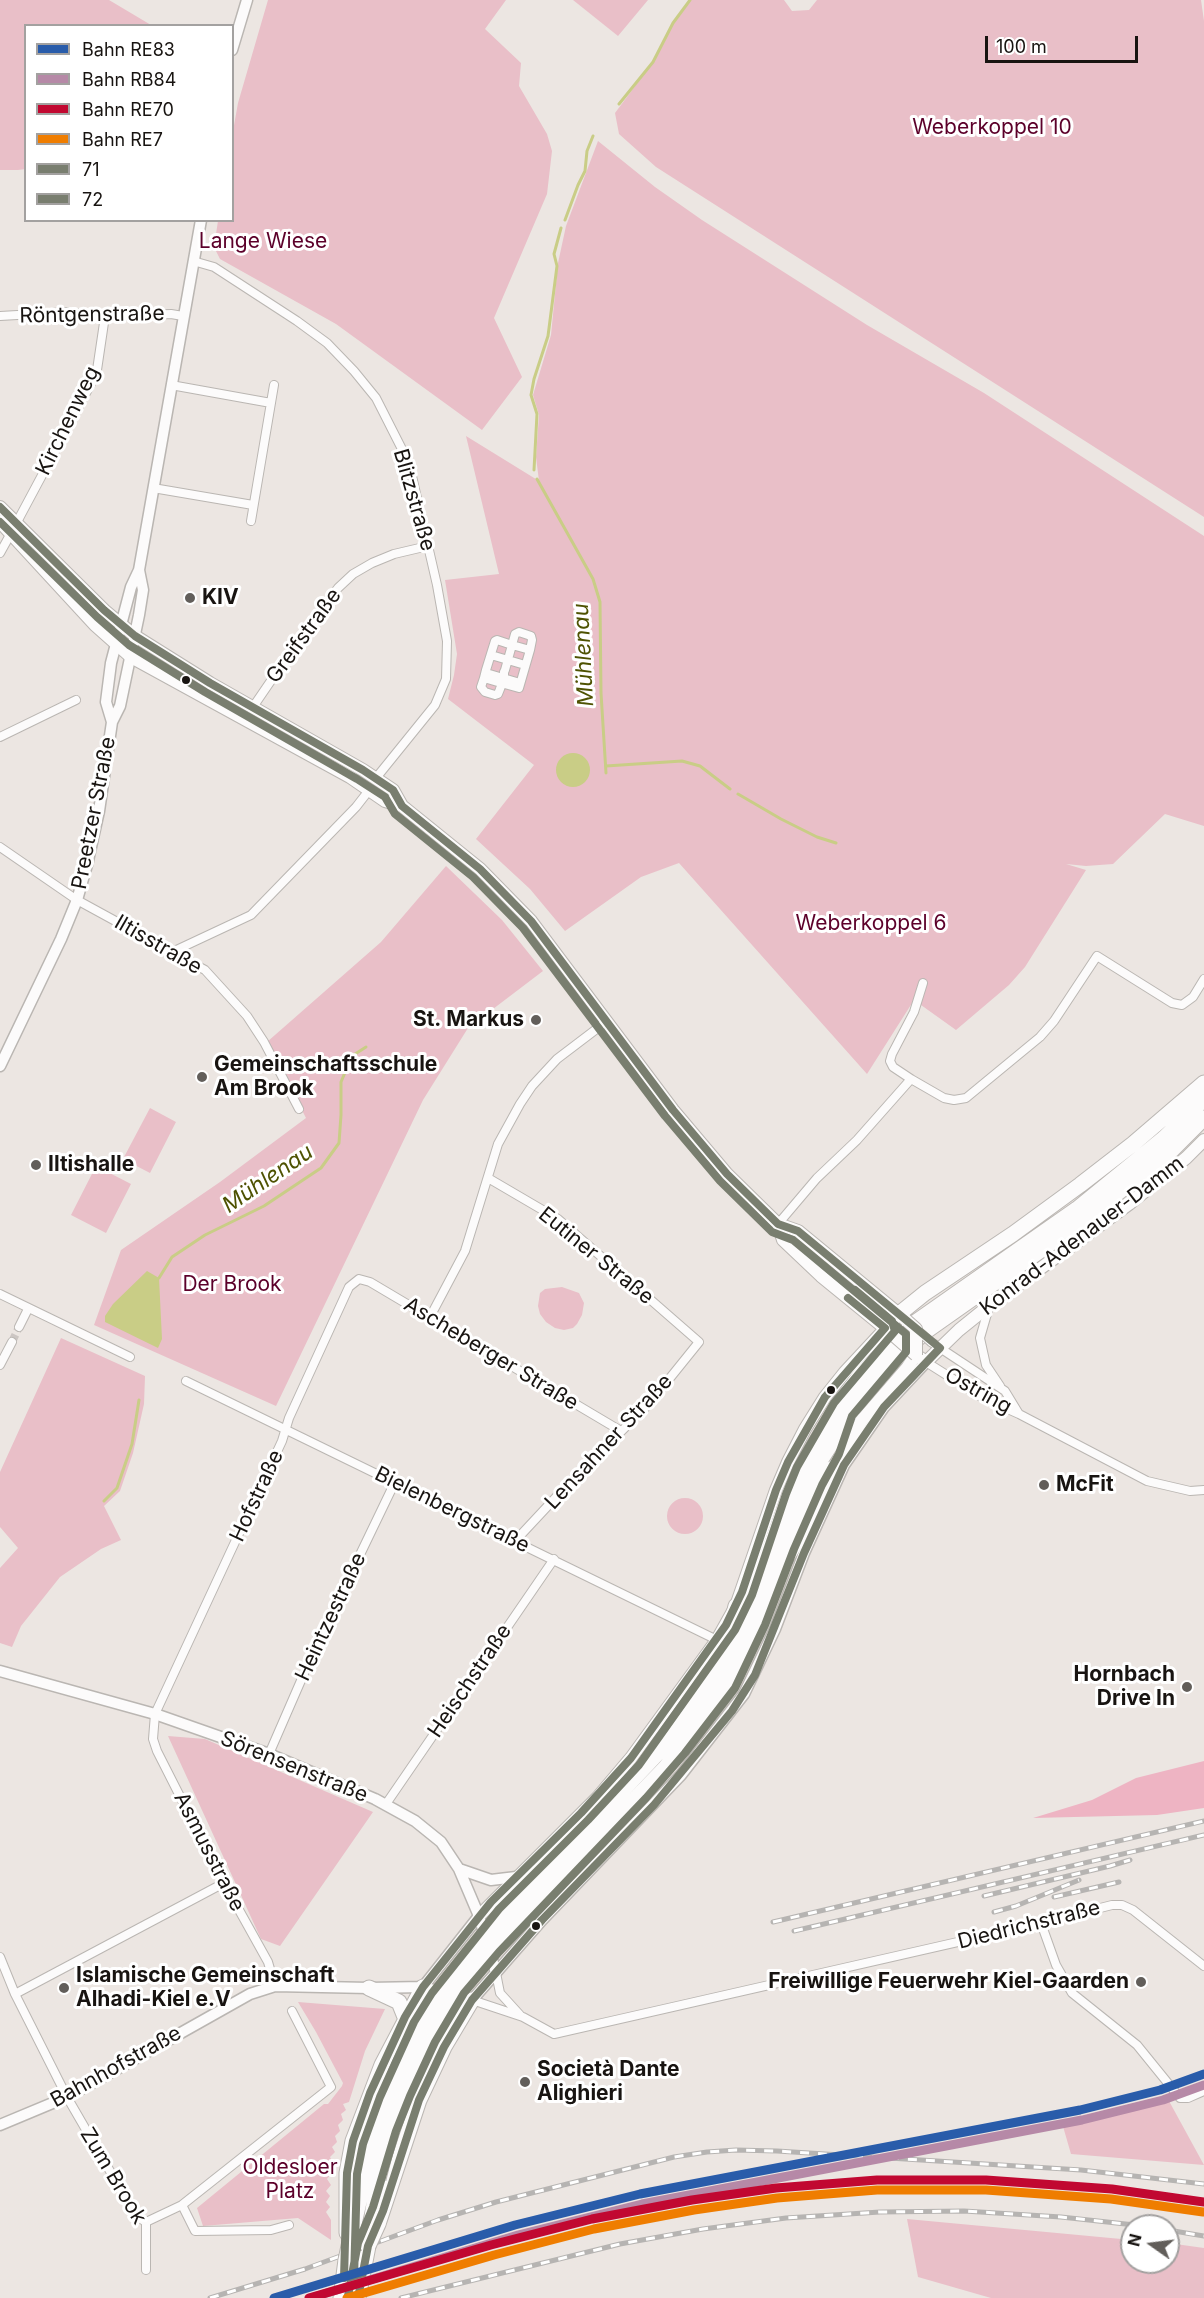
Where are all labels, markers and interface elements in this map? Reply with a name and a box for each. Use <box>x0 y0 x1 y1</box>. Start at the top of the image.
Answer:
legend <box>24 24 234 222</box>
scale bar <box>988 24 1141 62</box>
text: 100 m <box>996 36 1047 57</box>
text: Bahn RE83 <box>82 39 175 60</box>
text: Bahn RB84 <box>82 69 176 90</box>
text: Bahn RE70 <box>82 99 174 120</box>
park label: Weberkoppel 10 <box>912 115 1072 141</box>
text: Bahn RE7 <box>82 129 163 150</box>
text: 71 <box>82 159 100 180</box>
text: 72 <box>82 189 103 210</box>
park label: Lange Wiese <box>199 229 327 255</box>
street label: Röntgenstraße <box>19 301 165 329</box>
street label: Kirchenweg <box>31 362 105 480</box>
street label: Blitzstraße <box>387 446 441 554</box>
street label: Greifstraße <box>261 584 347 688</box>
place label: KIV <box>202 585 239 611</box>
marker: KIV <box>183 591 197 605</box>
water label: Mühlenau <box>568 603 600 707</box>
unlabelled marker <box>180 674 192 686</box>
street label: Preetzer Straße <box>67 735 121 891</box>
street label: Iltisstraße <box>110 910 206 980</box>
park label: Weberkoppel 6 <box>796 911 946 937</box>
place label: St. Markus <box>413 1007 524 1033</box>
marker: St. Markus <box>529 1013 543 1027</box>
place label: Gemeinschaftsschule Am Brook <box>214 1052 437 1102</box>
marker: Gemeinschaftsschule Am Brook <box>195 1070 209 1084</box>
water label: Mühlenau <box>218 1139 318 1219</box>
street label: Konrad-Adenauer-Damm <box>975 1151 1189 1321</box>
place label: Iltishalle <box>48 1152 134 1178</box>
marker: Iltishalle <box>29 1158 43 1172</box>
street label: Eutiner Straße <box>533 1202 659 1310</box>
park label: Der Brook <box>182 1272 282 1298</box>
street label: Ascheberger Straße <box>399 1292 583 1416</box>
street label: Ostring <box>940 1362 1016 1420</box>
street label: Lensahner Straße <box>540 1369 678 1515</box>
unlabelled marker <box>825 1384 837 1396</box>
street label: Hofstraße <box>225 1446 289 1546</box>
street label: Bielenbergstraße <box>370 1462 534 1558</box>
place label: McFit <box>1056 1472 1114 1498</box>
marker: McFit <box>1037 1478 1051 1492</box>
street label: Heintzestraße <box>290 1549 372 1685</box>
street label: Heischstraße <box>423 1620 517 1742</box>
place label: Hornbach Drive In <box>1074 1662 1175 1712</box>
marker: Hornbach Drive In <box>1180 1680 1194 1694</box>
street label: Sörensenstraße <box>217 1726 371 1808</box>
street label: Asmusstraße <box>168 1788 250 1916</box>
street label: Diedrichstraße <box>955 1895 1103 1955</box>
unlabelled marker <box>530 1920 542 1932</box>
place label: Islamische Gemeinschaft Alhadi-Kiel e.V <box>76 1963 334 2013</box>
place label: Freiwillige Feuerwehr Kiel-Gaarden <box>768 1969 1129 1995</box>
marker: Freiwillige Feuerwehr Kiel-Gaarden <box>1134 1975 1148 1989</box>
marker: Islamische Gemeinschaft Alhadi-Kiel e.V <box>57 1981 71 1995</box>
street label: Bahnhofstraße <box>46 2021 186 2113</box>
place label: Società Dante Alighieri <box>537 2057 680 2107</box>
marker: Società Dante Alighieri <box>518 2075 532 2089</box>
street label: Zum Brook <box>74 2123 152 2229</box>
park label: Oldesloer Platz <box>242 2155 338 2205</box>
north arrow <box>1120 2214 1180 2274</box>
text: N <box>1123 2232 1146 2248</box>

